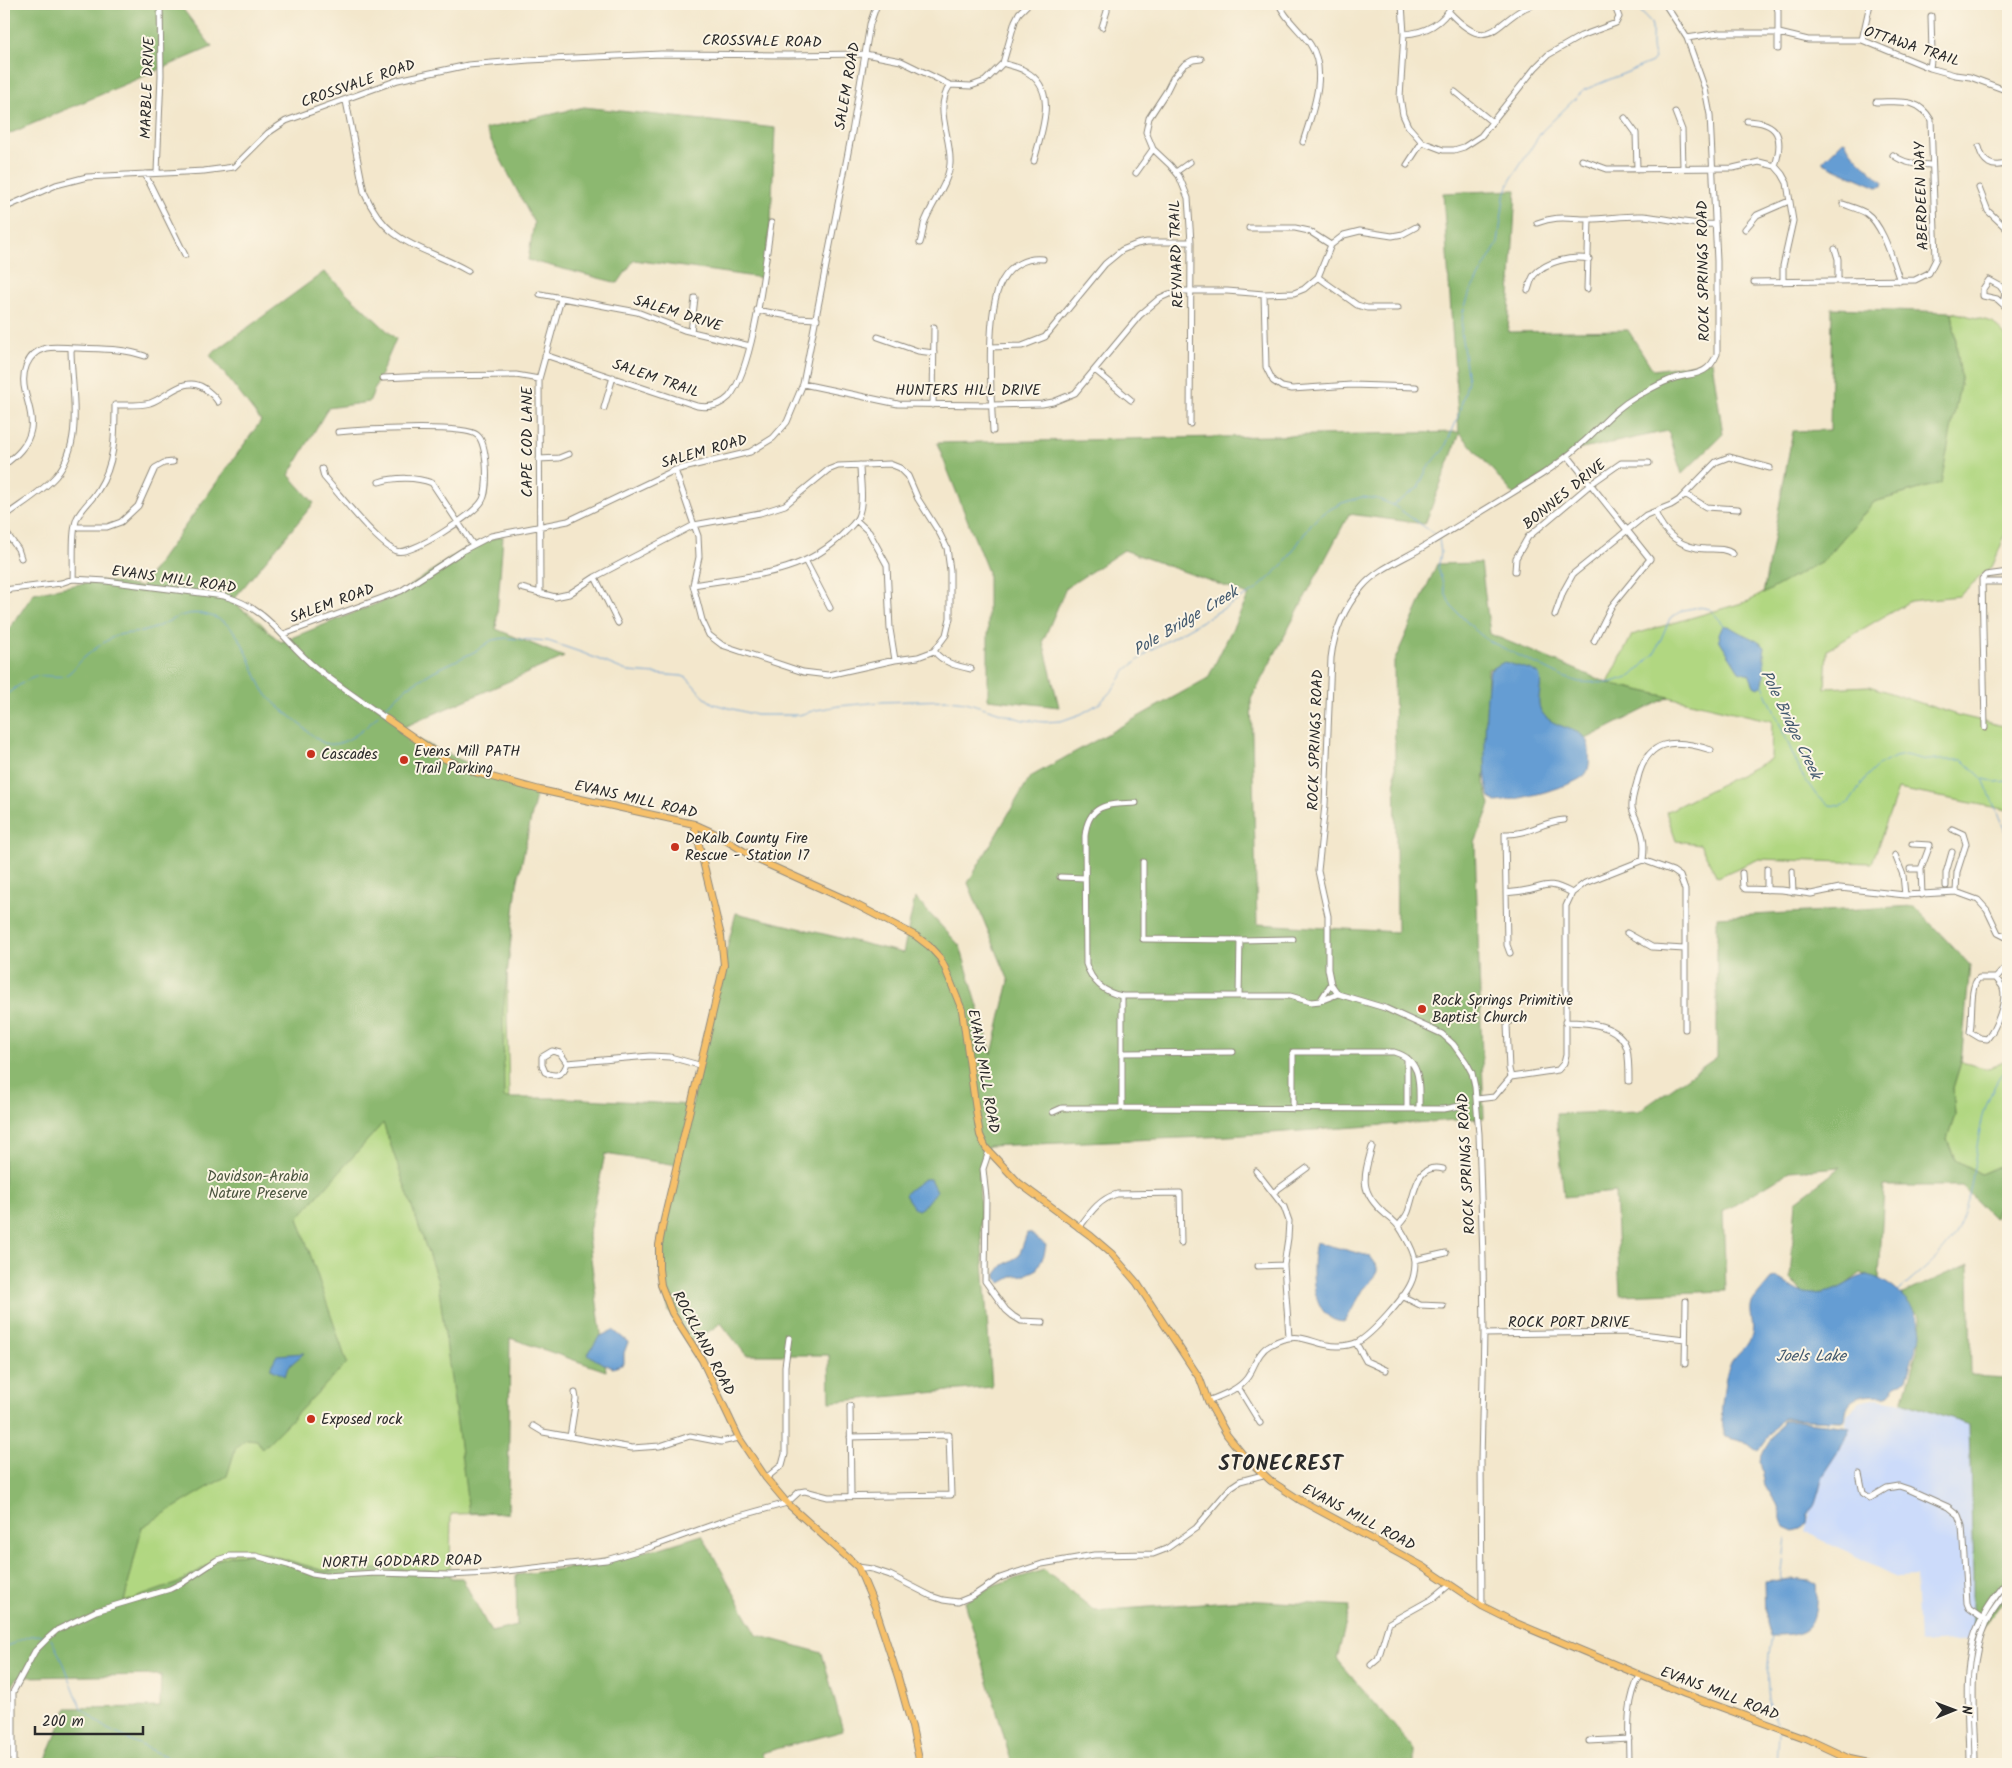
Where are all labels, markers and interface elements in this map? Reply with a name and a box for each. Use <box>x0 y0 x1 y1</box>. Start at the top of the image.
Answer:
street label: OTTAWA TRAIL <box>1860 20 1963 74</box>
street label: CROSSVALE ROAD <box>702 29 822 55</box>
street label: MARBLE DRIVE <box>134 35 162 139</box>
street label: SALEM ROAD <box>828 40 868 132</box>
street label: CROSSVALE ROAD <box>298 53 419 115</box>
street label: ABERDEEN WAY <box>1908 140 1936 251</box>
street label: REYNARD TRAIL <box>1163 199 1191 309</box>
street label: ROCK SPRINGS ROAD <box>1691 200 1717 342</box>
street label: SALEM DRIVE <box>630 289 726 339</box>
street label: SALEM TRAIL <box>609 353 702 405</box>
street label: HUNTERS HILL DRIVE <box>895 379 1042 403</box>
street label: CAPE COD LANE <box>516 385 540 498</box>
street label: SALEM ROAD <box>658 428 751 476</box>
street label: BONNES DRIVE <box>1518 453 1613 536</box>
street label: EVANS MILL ROAD <box>110 559 238 601</box>
street label: SALEM ROAD <box>287 577 378 630</box>
water label: Pole Bridge Creek <box>1128 579 1245 663</box>
water label: Pole Bridge Creek <box>1753 666 1829 786</box>
street label: ROCK SPRINGS ROAD <box>1302 669 1330 811</box>
place label: Evens Mill PATH Trail Parking <box>414 740 520 781</box>
place label: Cascades <box>321 743 378 767</box>
marker: Cascades <box>305 748 317 760</box>
marker: Evens Mill PATH Trail Parking <box>398 754 410 766</box>
street label: EVANS MILL ROAD <box>572 774 700 826</box>
place label: DeKalb County Fire Rescue - Station 17 <box>685 827 810 868</box>
marker: DeKalb County Fire Rescue - Station 17 <box>669 841 681 853</box>
place label: Rock Springs Primitive Baptist Church <box>1432 989 1573 1030</box>
marker: Rock Springs Primitive Baptist Church <box>1416 1003 1428 1015</box>
street label: EVANS MILL ROAD <box>960 1007 1006 1135</box>
street label: ROCK SPRINGS ROAD <box>1451 1092 1483 1235</box>
park label: Davidson-Arabia Nature Preserve <box>207 1165 309 1206</box>
street label: ROCKLAND ROAD <box>665 1287 741 1400</box>
street label: ROCK PORT DRIVE <box>1508 1311 1631 1335</box>
water label: Joels Lake <box>1776 1344 1848 1369</box>
place label: Exposed rock <box>321 1408 403 1432</box>
marker: Exposed rock <box>305 1413 317 1425</box>
district label: STONECREST <box>1218 1449 1345 1481</box>
street label: EVANS MILL ROAD <box>1297 1478 1420 1558</box>
street label: NORTH GODDARD ROAD <box>322 1549 483 1575</box>
street label: EVANS MILL ROAD <box>1657 1660 1783 1728</box>
north arrow <box>1930 1686 1980 1736</box>
scale bar <box>35 1703 142 1735</box>
text: N <box>1955 1705 1977 1715</box>
text: 200 m <box>42 1710 84 1734</box>

